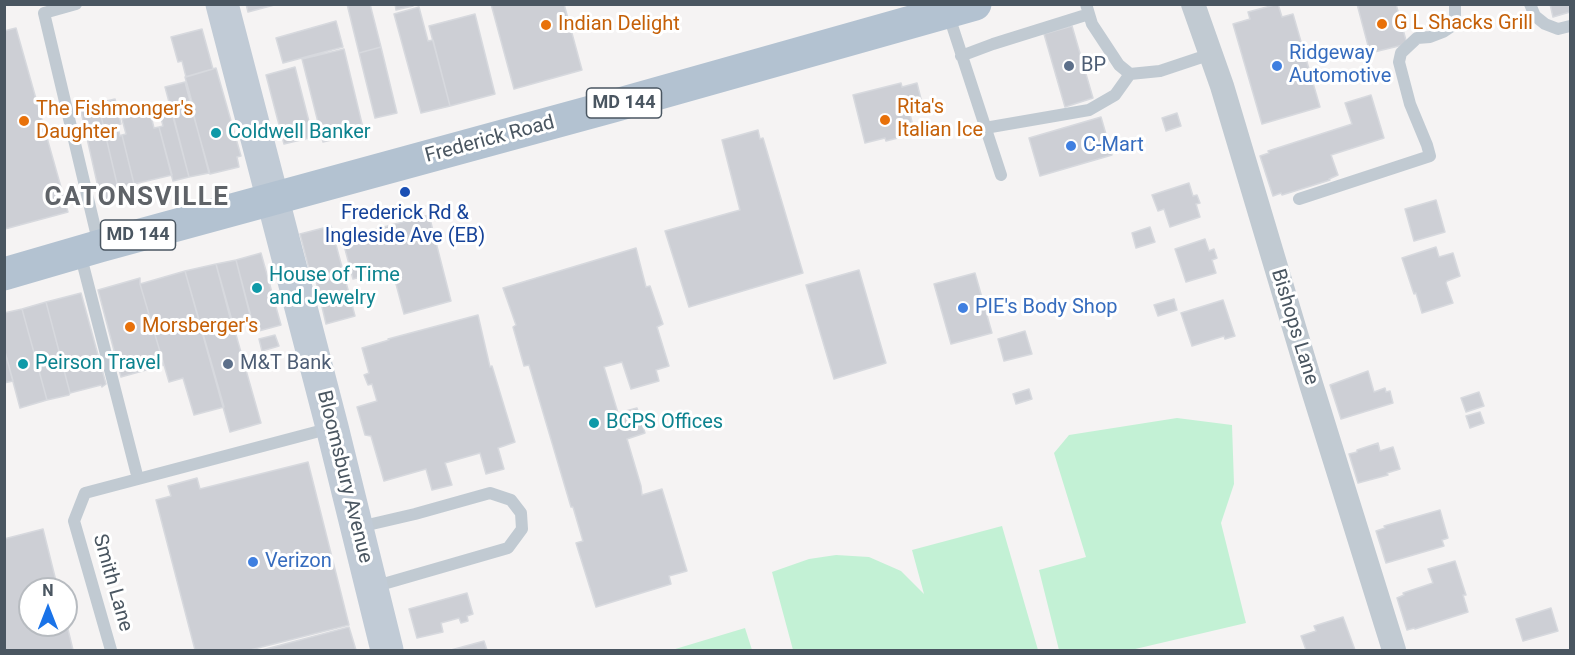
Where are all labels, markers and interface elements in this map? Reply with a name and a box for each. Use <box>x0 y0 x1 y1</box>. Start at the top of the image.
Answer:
place label: G L Shacks Grill <box>1394 12 1533 36</box>
place label: Indian Delight <box>558 13 680 37</box>
marker: G L Shacks Grill <box>1375 17 1389 31</box>
marker: Indian Delight <box>539 18 553 32</box>
place label: Ridgeway Automotive <box>1289 42 1391 89</box>
place label: BP <box>1081 54 1106 78</box>
marker: BP <box>1062 59 1076 73</box>
marker: Ridgeway Automotive <box>1270 59 1284 73</box>
road number: MD 144 <box>586 88 662 118</box>
place label: Rita's Italian Ice <box>897 96 983 143</box>
place label: The Fishmonger's Daughter <box>36 98 194 145</box>
street label: Frederick Road <box>423 111 557 169</box>
marker: Rita's Italian Ice <box>878 113 892 127</box>
marker: The Fishmonger's Daughter <box>17 114 31 128</box>
place label: Coldwell Banker <box>228 121 371 145</box>
marker: Coldwell Banker <box>209 126 223 140</box>
place label: C-Mart <box>1083 134 1144 158</box>
marker: C-Mart <box>1064 139 1078 153</box>
district label: CATONSVILLE <box>45 182 229 214</box>
marker: Frederick Rd & Ingleside Ave (EB) <box>398 185 412 199</box>
place label: Frederick Rd & Ingleside Ave (EB) <box>325 202 485 249</box>
road number: MD 144 <box>100 220 176 250</box>
place label: House of Time and Jewelry <box>269 264 400 311</box>
street label: Bishops Lane <box>1265 266 1323 388</box>
marker: House of Time and Jewelry <box>250 281 264 295</box>
place label: PIE's Body Shop <box>975 296 1118 320</box>
marker: PIE's Body Shop <box>956 301 970 315</box>
place label: Morsberger's <box>142 315 258 339</box>
marker: Morsberger's <box>123 320 137 334</box>
place label: Peirson Travel <box>35 352 161 376</box>
place label: M&T Bank <box>240 352 331 376</box>
marker: Peirson Travel <box>16 357 30 371</box>
marker: M&T Bank <box>221 357 235 371</box>
street label: Bloomsbury Avenue <box>311 388 377 566</box>
place label: BCPS Offices <box>606 411 723 435</box>
marker: BCPS Offices <box>587 416 601 430</box>
street label: Smith Lane <box>87 532 137 634</box>
place label: Verizon <box>265 550 332 574</box>
marker: Verizon <box>246 555 260 569</box>
north arrow <box>18 577 78 637</box>
text: N <box>42 581 54 600</box>

